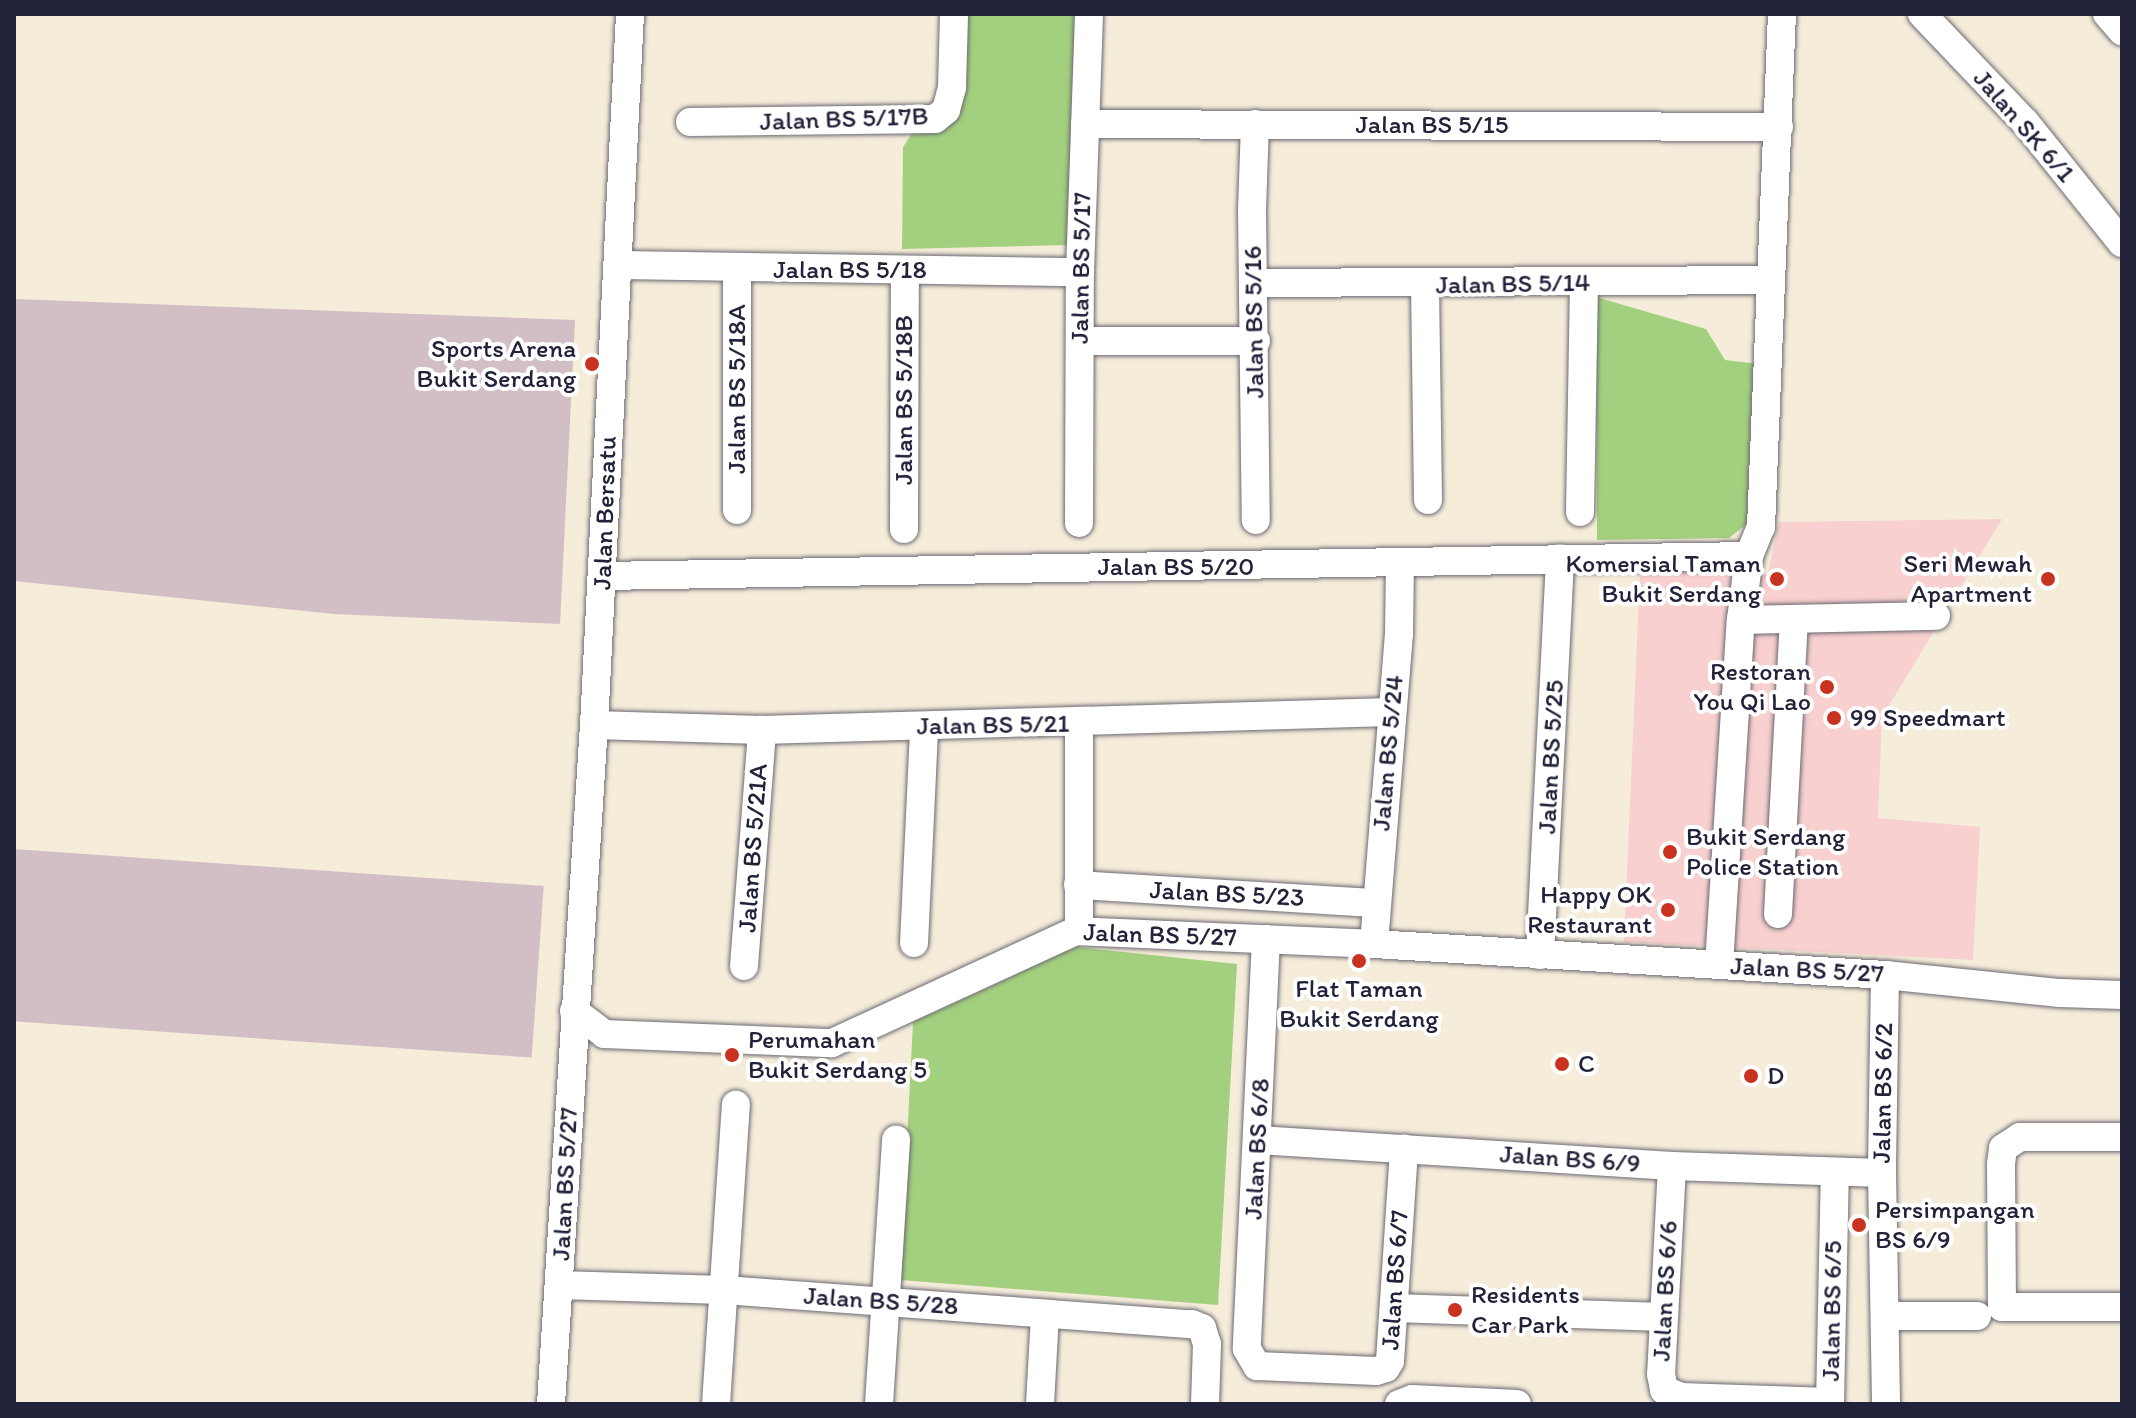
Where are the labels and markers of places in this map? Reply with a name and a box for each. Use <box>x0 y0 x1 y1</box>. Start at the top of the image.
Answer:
place label: Sports Arena Bukit Serdang <box>417 333 576 394</box>
marker: Sports Arena Bukit Serdang <box>583 355 601 373</box>
place label: Komersial Taman Bukit Serdang <box>1568 548 1761 610</box>
place label: Seri Mewah Apartment <box>1906 548 2032 610</box>
marker: Komersial Taman Bukit Serdang <box>1768 570 1786 588</box>
marker: Seri Mewah Apartment <box>2039 570 2057 588</box>
place label: Restoran You Qi Lao <box>1693 656 1811 718</box>
marker: Restoran You Qi Lao <box>1818 678 1836 696</box>
place label: 99 Speedmart <box>1850 702 2006 734</box>
marker: 99 Speedmart <box>1825 709 1843 727</box>
place label: Bukit Serdang Police Station <box>1686 821 1845 882</box>
marker: Bukit Serdang Police Station <box>1661 843 1679 861</box>
place label: Happy OK Restaurant <box>1527 879 1652 940</box>
marker: Happy OK Restaurant <box>1659 901 1677 919</box>
marker: Flat Taman Bukit Serdang <box>1350 952 1368 970</box>
place label: Flat Taman Bukit Serdang <box>1280 973 1438 1034</box>
place label: Perumahan Bukit Serdang 5 <box>748 1024 926 1086</box>
marker: Perumahan Bukit Serdang 5 <box>723 1046 741 1064</box>
place label: C <box>1578 1048 1595 1080</box>
marker: C <box>1553 1055 1571 1073</box>
place label: D <box>1767 1060 1784 1092</box>
marker: D <box>1742 1067 1760 1085</box>
place label: Persimpangan BS 6/9 <box>1875 1194 2035 1256</box>
marker: Persimpangan BS 6/9 <box>1850 1216 1868 1234</box>
place label: Residents Car Park <box>1471 1279 1580 1340</box>
marker: Residents Car Park <box>1446 1301 1464 1319</box>

